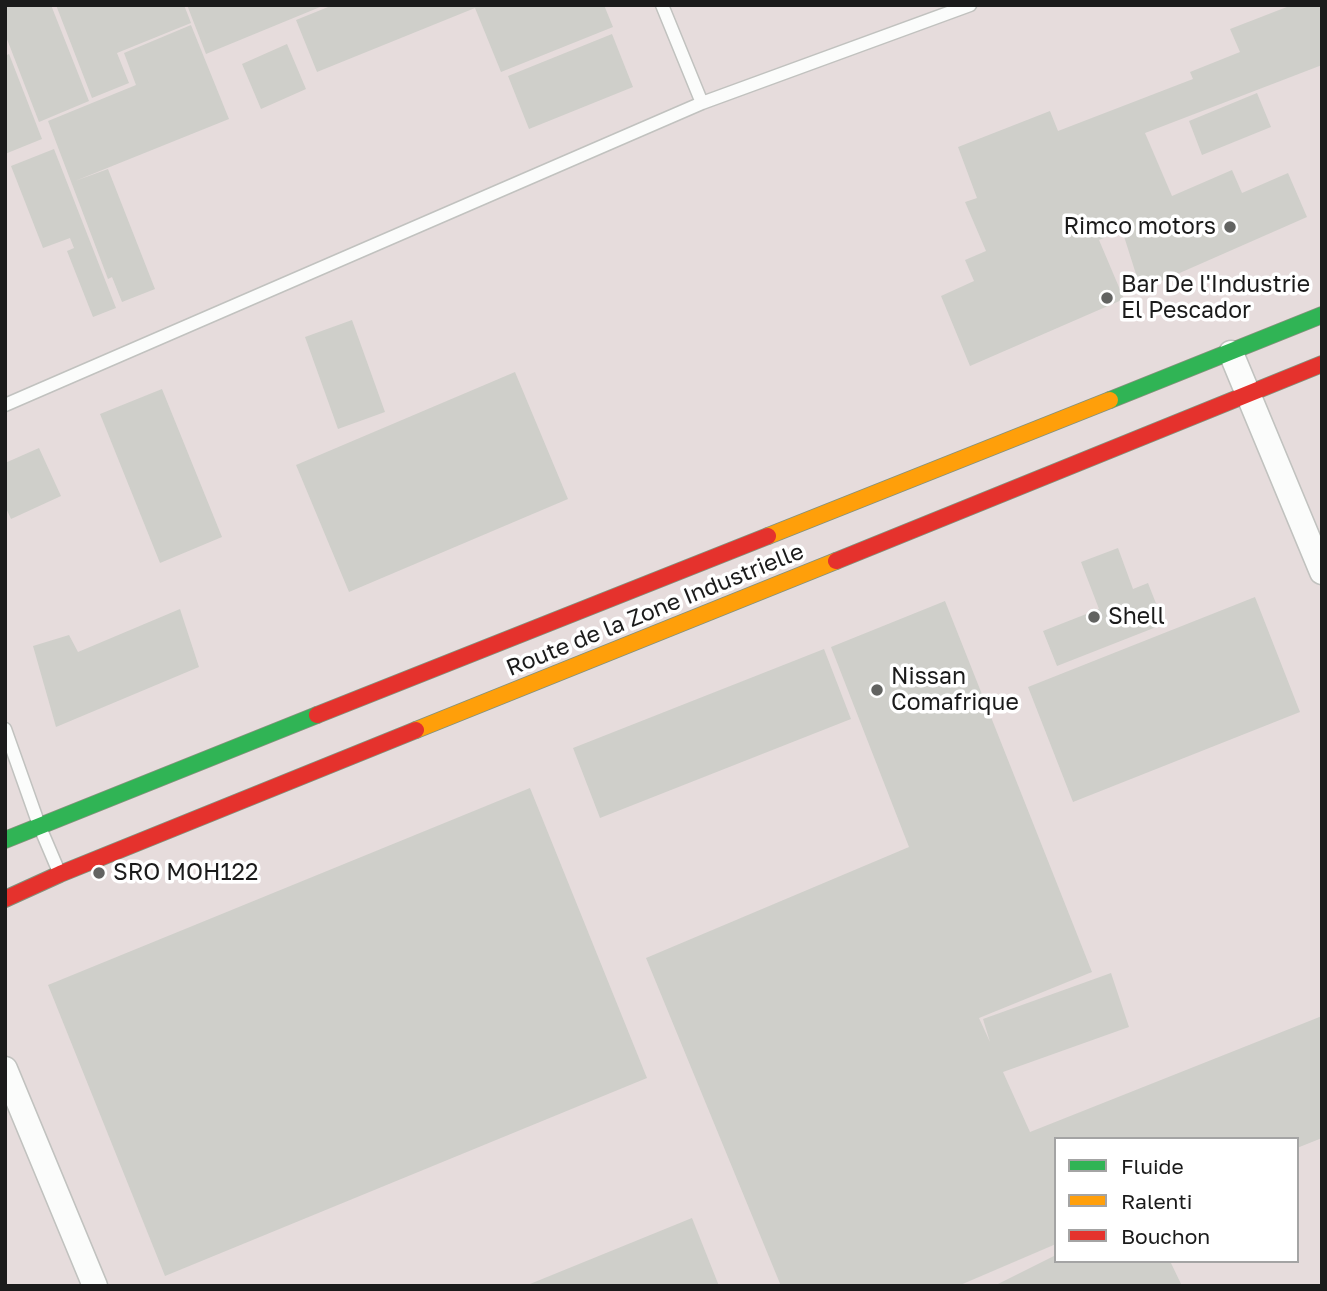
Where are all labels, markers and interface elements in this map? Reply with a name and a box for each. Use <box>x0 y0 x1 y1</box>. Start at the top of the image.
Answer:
place label: Rimco motors <box>1063 213 1216 241</box>
marker: Rimco motors <box>1222 219 1238 235</box>
place label: Bar De l'Industrie El Pescador <box>1121 271 1310 325</box>
marker: Bar De l'Industrie El Pescador <box>1099 290 1115 306</box>
street label: Route de la Zone Industrielle <box>502 538 808 682</box>
place label: Shell <box>1108 603 1165 631</box>
marker: Shell <box>1086 609 1102 625</box>
place label: Nissan Comafrique <box>891 663 1019 717</box>
marker: Nissan Comafrique <box>869 682 885 698</box>
place label: SRO MOH122 <box>113 859 258 887</box>
marker: SRO MOH122 <box>91 865 107 881</box>
legend <box>1054 1137 1299 1263</box>
text: Fluide <box>1121 1153 1184 1179</box>
text: Ralenti <box>1121 1188 1192 1214</box>
text: Bouchon <box>1121 1223 1210 1249</box>

